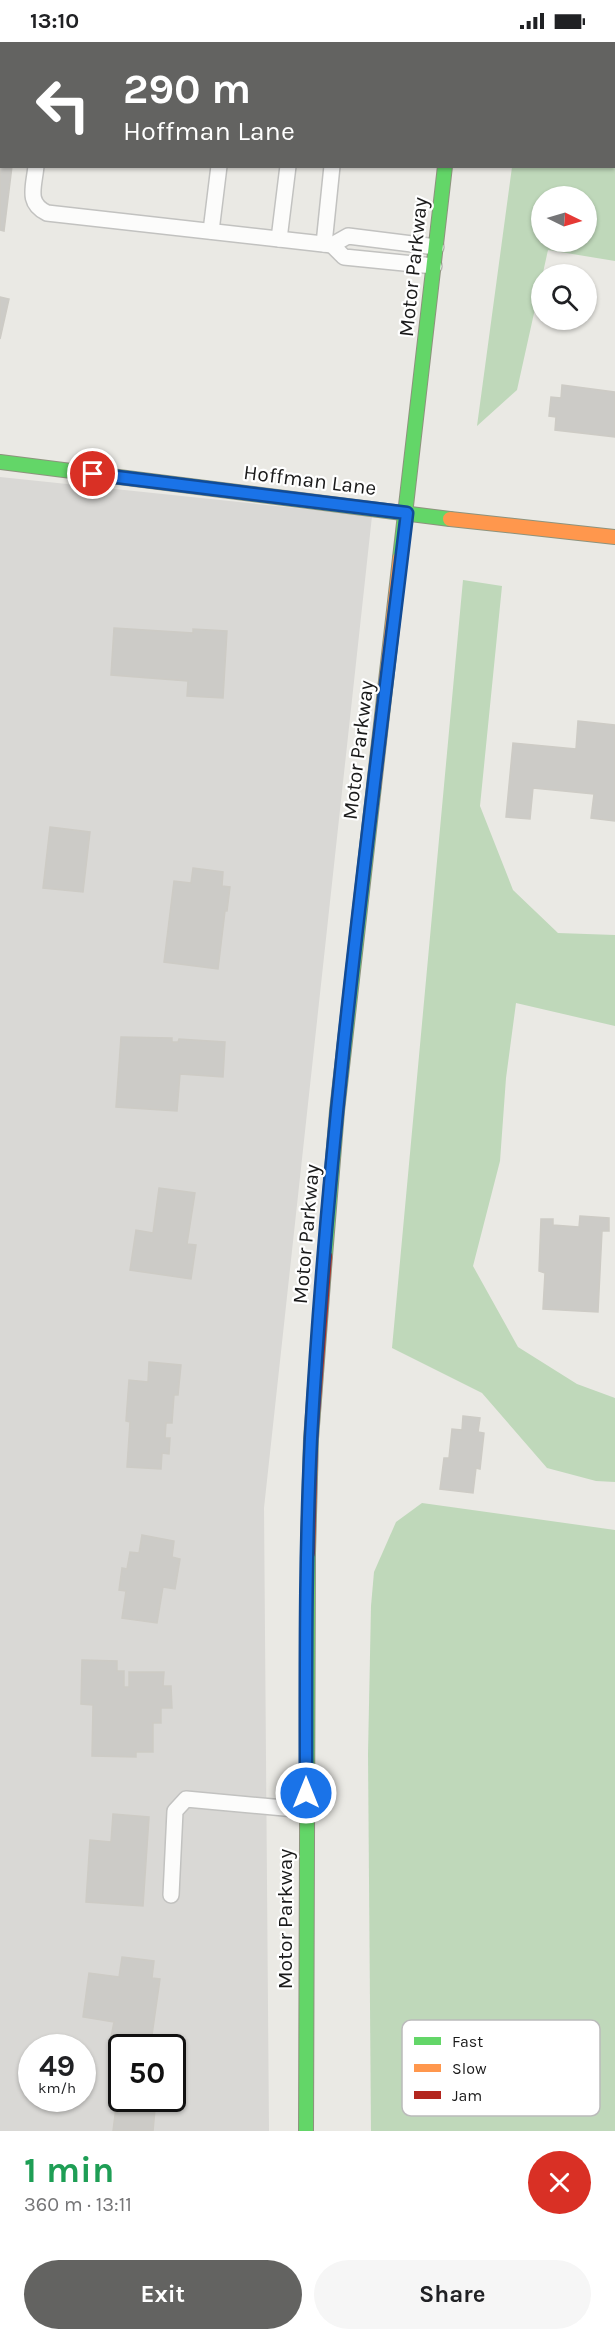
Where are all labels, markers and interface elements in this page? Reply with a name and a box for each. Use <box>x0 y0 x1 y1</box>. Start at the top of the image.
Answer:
text: 13:10 <box>30 8 79 34</box>
text: 290 m <box>123 64 251 114</box>
icon: left <box>24 66 102 144</box>
text: Hoffman Lane <box>123 115 295 147</box>
north arrow <box>531 186 597 252</box>
map controls <box>531 186 597 330</box>
street label: Motor Parkway <box>394 196 432 338</box>
button: search <box>531 264 597 330</box>
pin <box>67 448 118 499</box>
icon: arrive <box>76 457 109 490</box>
street label: Hoffman Lane <box>242 460 378 500</box>
street label: Motor Parkway <box>338 679 378 821</box>
street label: Motor Parkway <box>288 1163 324 1305</box>
position arrow <box>274 1761 338 1825</box>
street label: Motor Parkway <box>273 1849 297 1989</box>
legend <box>402 2020 600 2116</box>
text: Fast <box>452 2032 483 2051</box>
speed limit sign: 50 <box>108 2034 186 2112</box>
text: 49 <box>39 2048 75 2084</box>
text: Slow <box>452 2059 487 2078</box>
text: km/h <box>38 2079 76 2097</box>
text: Jam <box>452 2086 482 2105</box>
text: 1 min <box>24 2149 114 2191</box>
button: close <box>528 2151 591 2214</box>
text: 360 m · 13:11 <box>24 2193 132 2216</box>
button: Exit <box>24 2260 302 2329</box>
button: Share <box>314 2260 591 2329</box>

